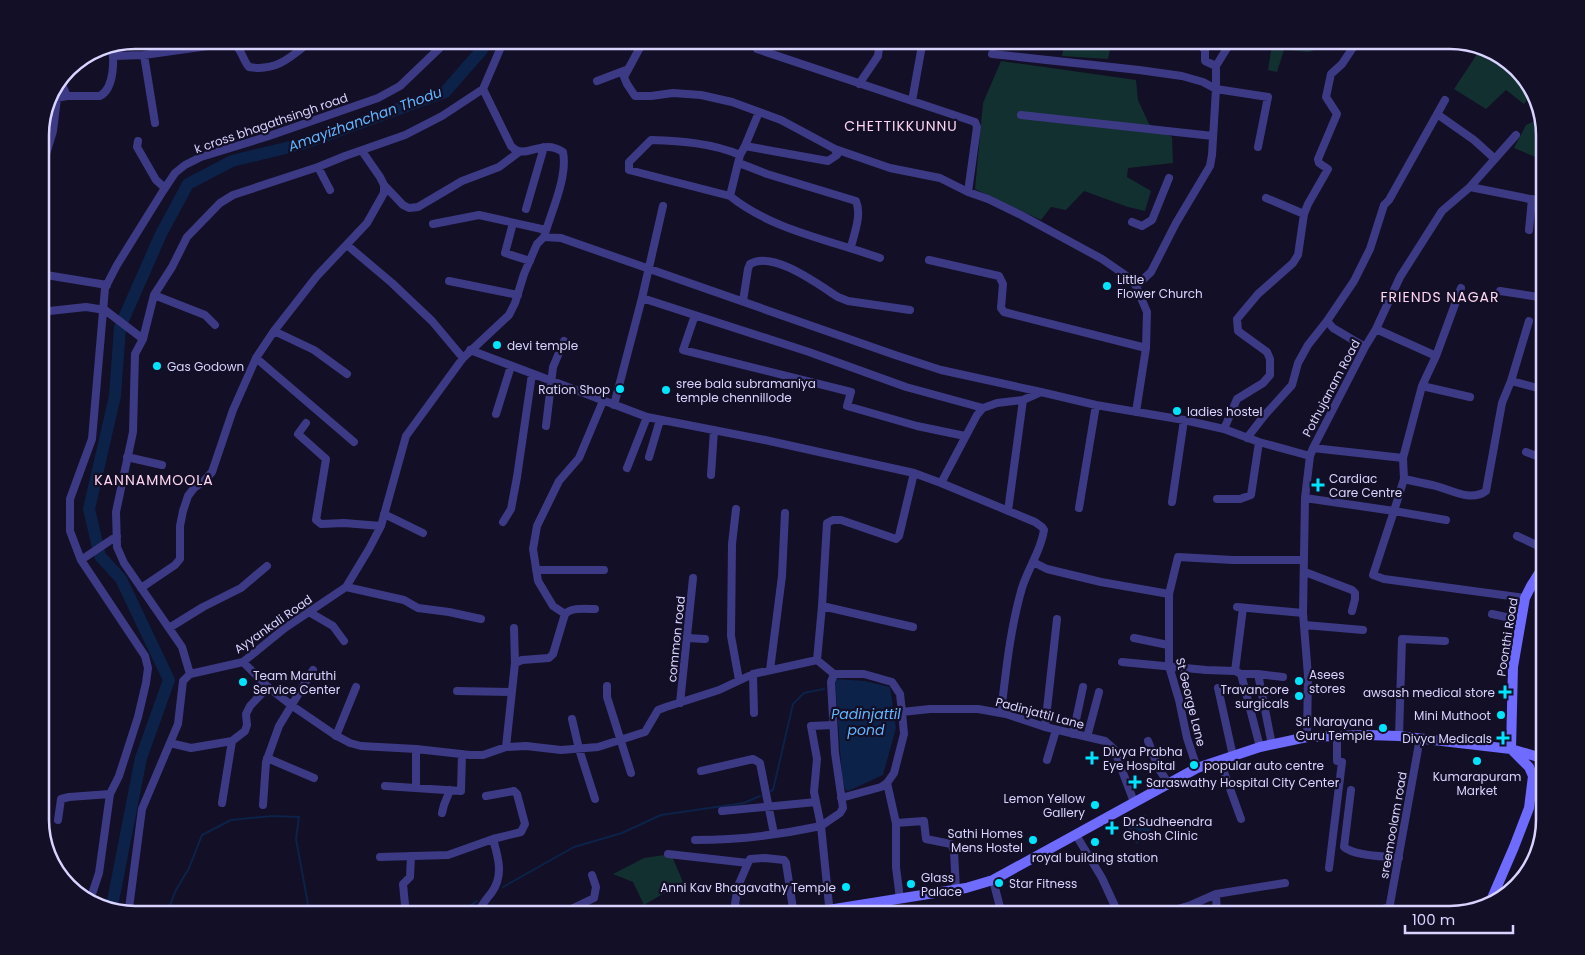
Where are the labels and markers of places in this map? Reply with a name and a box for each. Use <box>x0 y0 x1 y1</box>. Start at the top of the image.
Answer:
place label: Little Flower Church <box>1117 271 1203 302</box>
marker: Little Flower Church <box>1101 280 1113 292</box>
place label: devi temple <box>507 337 578 354</box>
marker: devi temple <box>491 339 503 351</box>
place label: Gas Godown <box>167 358 244 375</box>
marker: Gas Godown <box>151 360 163 372</box>
place label: sree bala subramaniya temple chennillode <box>676 375 816 406</box>
place label: Ration Shop <box>538 381 610 398</box>
marker: Ration Shop <box>614 383 626 395</box>
marker: sree bala subramaniya temple chennillode <box>660 384 672 396</box>
place label: ladies hostel <box>1187 403 1262 420</box>
marker: ladies hostel <box>1171 405 1183 417</box>
place label: Cardiac Care Centre <box>1329 470 1402 501</box>
marker: Cardiac Care Centre <box>1311 478 1325 492</box>
place label: Asees stores <box>1309 666 1346 697</box>
place label: Team Maruthi Service Center <box>253 667 341 698</box>
marker: Asees stores <box>1293 675 1305 687</box>
marker: Team Maruthi Service Center <box>237 676 249 688</box>
place label: Travancore surgicals <box>1221 681 1289 712</box>
place label: awsash medical store <box>1363 684 1495 701</box>
marker: awsash medical store <box>1499 686 1511 698</box>
marker: Travancore surgicals <box>1293 690 1305 702</box>
place label: Mini Muthoot <box>1414 707 1491 724</box>
marker: Mini Muthoot <box>1495 709 1507 721</box>
place label: Sri Narayana Guru Temple <box>1296 713 1373 744</box>
marker: Sri Narayana Guru Temple <box>1377 722 1389 734</box>
place label: Divya Medicals <box>1402 730 1492 747</box>
marker: Divya Medicals <box>1496 731 1510 745</box>
place label: Divya Prabha Eye Hospital <box>1103 743 1183 774</box>
marker: Divya Prabha Eye Hospital <box>1085 751 1099 765</box>
marker: Kumarapuram Market <box>1471 755 1483 767</box>
place label: popular auto centre <box>1204 757 1324 774</box>
marker: popular auto centre <box>1188 759 1200 771</box>
place label: Kumarapuram Market <box>1433 768 1521 799</box>
place label: Saraswathy Hospital City Center <box>1146 774 1340 791</box>
marker: Saraswathy Hospital City Center <box>1128 775 1142 789</box>
place label: Lemon Yellow Gallery <box>1004 790 1085 821</box>
marker: Lemon Yellow Gallery <box>1089 799 1101 811</box>
place label: Dr.Sudheendra Ghosh Clinic <box>1123 813 1212 844</box>
marker: Dr.Sudheendra Ghosh Clinic <box>1105 821 1119 835</box>
place label: Sathi Homes Mens Hostel <box>948 825 1023 856</box>
marker: Sathi Homes Mens Hostel <box>1027 834 1039 846</box>
marker: royal building station <box>1089 836 1101 848</box>
place label: royal building station <box>1032 849 1158 866</box>
place label: Glass Palace <box>921 869 962 900</box>
place label: Star Fitness <box>1009 875 1077 892</box>
marker: Star Fitness <box>993 877 1005 889</box>
marker: Glass Palace <box>905 878 917 890</box>
place label: Anni Kav Bhagavathy Temple <box>660 879 836 896</box>
marker: Anni Kav Bhagavathy Temple <box>840 881 852 893</box>

